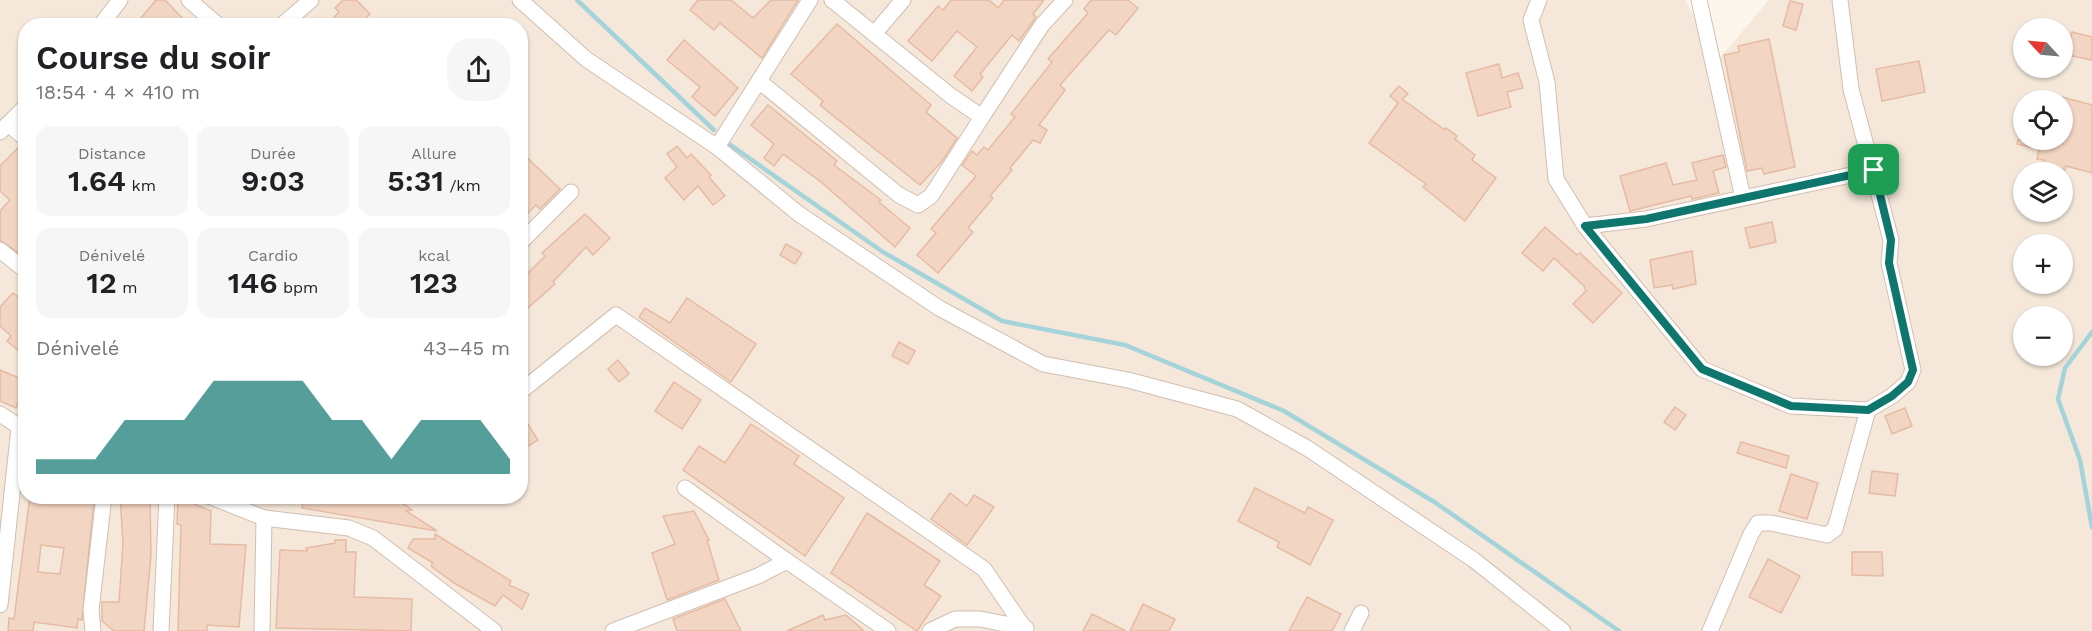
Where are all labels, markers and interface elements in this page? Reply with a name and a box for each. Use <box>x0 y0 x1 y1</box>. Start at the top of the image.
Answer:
north arrow <box>2013 18 2073 78</box>
map controls <box>2013 18 2073 366</box>
text: Course du soir <box>36 38 271 77</box>
button: share <box>447 38 510 101</box>
text: 18:54 · 4 × 410 m <box>36 80 200 104</box>
button: locate <box>2013 90 2073 150</box>
text: Distance <box>78 144 146 163</box>
text: Durée <box>250 144 296 163</box>
text: Allure <box>411 144 457 163</box>
pin <box>1848 144 1899 195</box>
icon: arrive <box>1857 153 1890 186</box>
button: layers <box>2013 162 2073 222</box>
text: 1.64 <box>68 163 126 198</box>
text: 9:03 <box>241 163 305 198</box>
text: 5:31 <box>387 163 444 198</box>
text: km <box>126 176 156 195</box>
text: /km <box>444 176 481 195</box>
button: + <box>2013 234 2073 294</box>
text: Dénivelé <box>79 246 145 265</box>
text: Cardio <box>248 246 298 265</box>
text: kcal <box>418 246 450 265</box>
text: 12 <box>87 265 117 300</box>
text: 146 <box>228 265 278 300</box>
text: 123 <box>410 265 458 300</box>
text: m <box>117 278 137 297</box>
text: bpm <box>278 278 318 297</box>
button: − <box>2013 306 2073 366</box>
text: Dénivelé <box>36 336 119 360</box>
text: 43–45 m <box>423 336 510 360</box>

